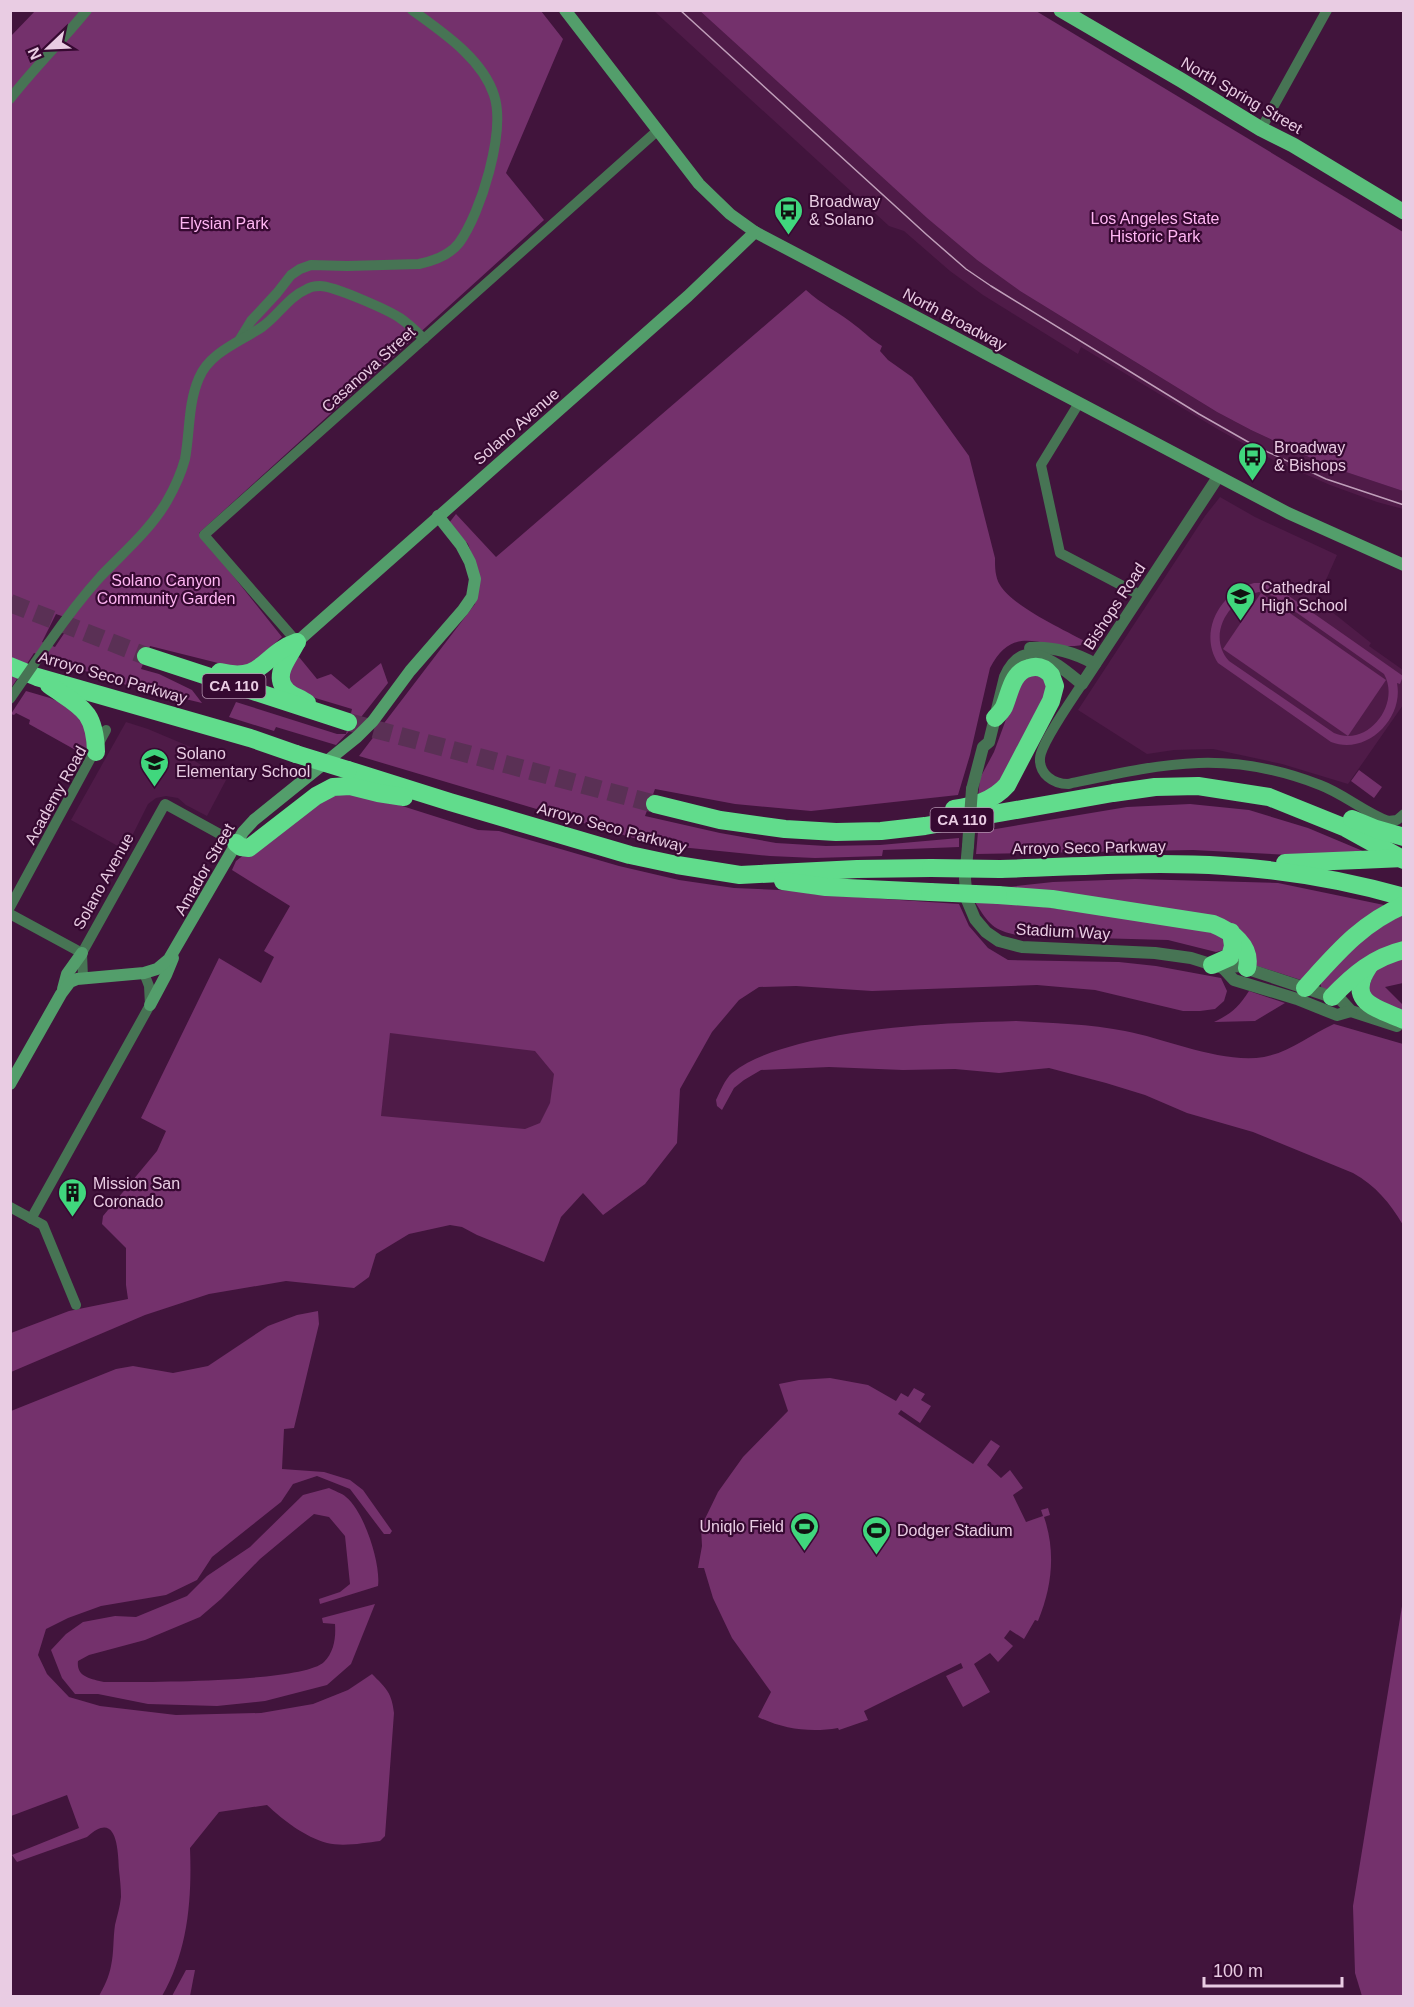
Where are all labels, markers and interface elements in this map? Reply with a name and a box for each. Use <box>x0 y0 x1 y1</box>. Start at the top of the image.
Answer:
north arrow <box>18 18 78 78</box>
text: N <box>25 45 45 62</box>
street label: North Spring Street <box>1178 54 1306 137</box>
place label: Broadway & Solano <box>809 193 880 228</box>
bus stop icon: Broadway & Solano <box>772 194 804 236</box>
park label: Los Angeles State Historic Park <box>1091 210 1220 245</box>
park label: Elysian Park <box>180 215 269 232</box>
street label: North Broadway <box>900 285 1009 354</box>
street label: Casanova Street <box>318 323 419 416</box>
street label: Solano Avenue <box>470 385 562 468</box>
place label: Broadway & Bishops <box>1274 439 1346 474</box>
bus stop icon: Broadway & Bishops <box>1237 440 1269 482</box>
street label: Bishops Road <box>1080 560 1149 653</box>
park label: Solano Canyon Community Garden <box>97 572 235 607</box>
place label: Cathedral High School <box>1261 579 1347 614</box>
school or university icon: Cathedral High School <box>1224 580 1256 622</box>
street label: Arroyo Seco Parkway <box>37 648 189 707</box>
road number: CA 110 <box>202 674 266 698</box>
street label: Academy Road <box>21 743 89 847</box>
place label: Solano Elementary School <box>176 745 310 780</box>
school or university icon: Solano Elementary School <box>139 746 171 788</box>
street label: Arroyo Seco Parkway <box>535 799 688 856</box>
road number: CA 110 <box>930 808 994 832</box>
street label: Amador Street <box>171 820 238 918</box>
street label: Solano Avenue <box>70 830 137 932</box>
street label: Arroyo Seco Parkway <box>1012 838 1166 857</box>
street label: Stadium Way <box>1015 921 1111 942</box>
place label: Mission San Coronado <box>93 1175 180 1210</box>
building icon: Mission San Coronado <box>56 1176 88 1218</box>
sports icon: Uniqlo Field <box>789 1510 821 1552</box>
sports icon: Dodger Stadium <box>860 1514 892 1556</box>
place label: Uniqlo Field <box>700 1518 784 1535</box>
place label: Dodger Stadium <box>897 1522 1013 1539</box>
scale bar <box>1204 1950 1342 1988</box>
text: 100 m <box>1213 1961 1263 1981</box>

